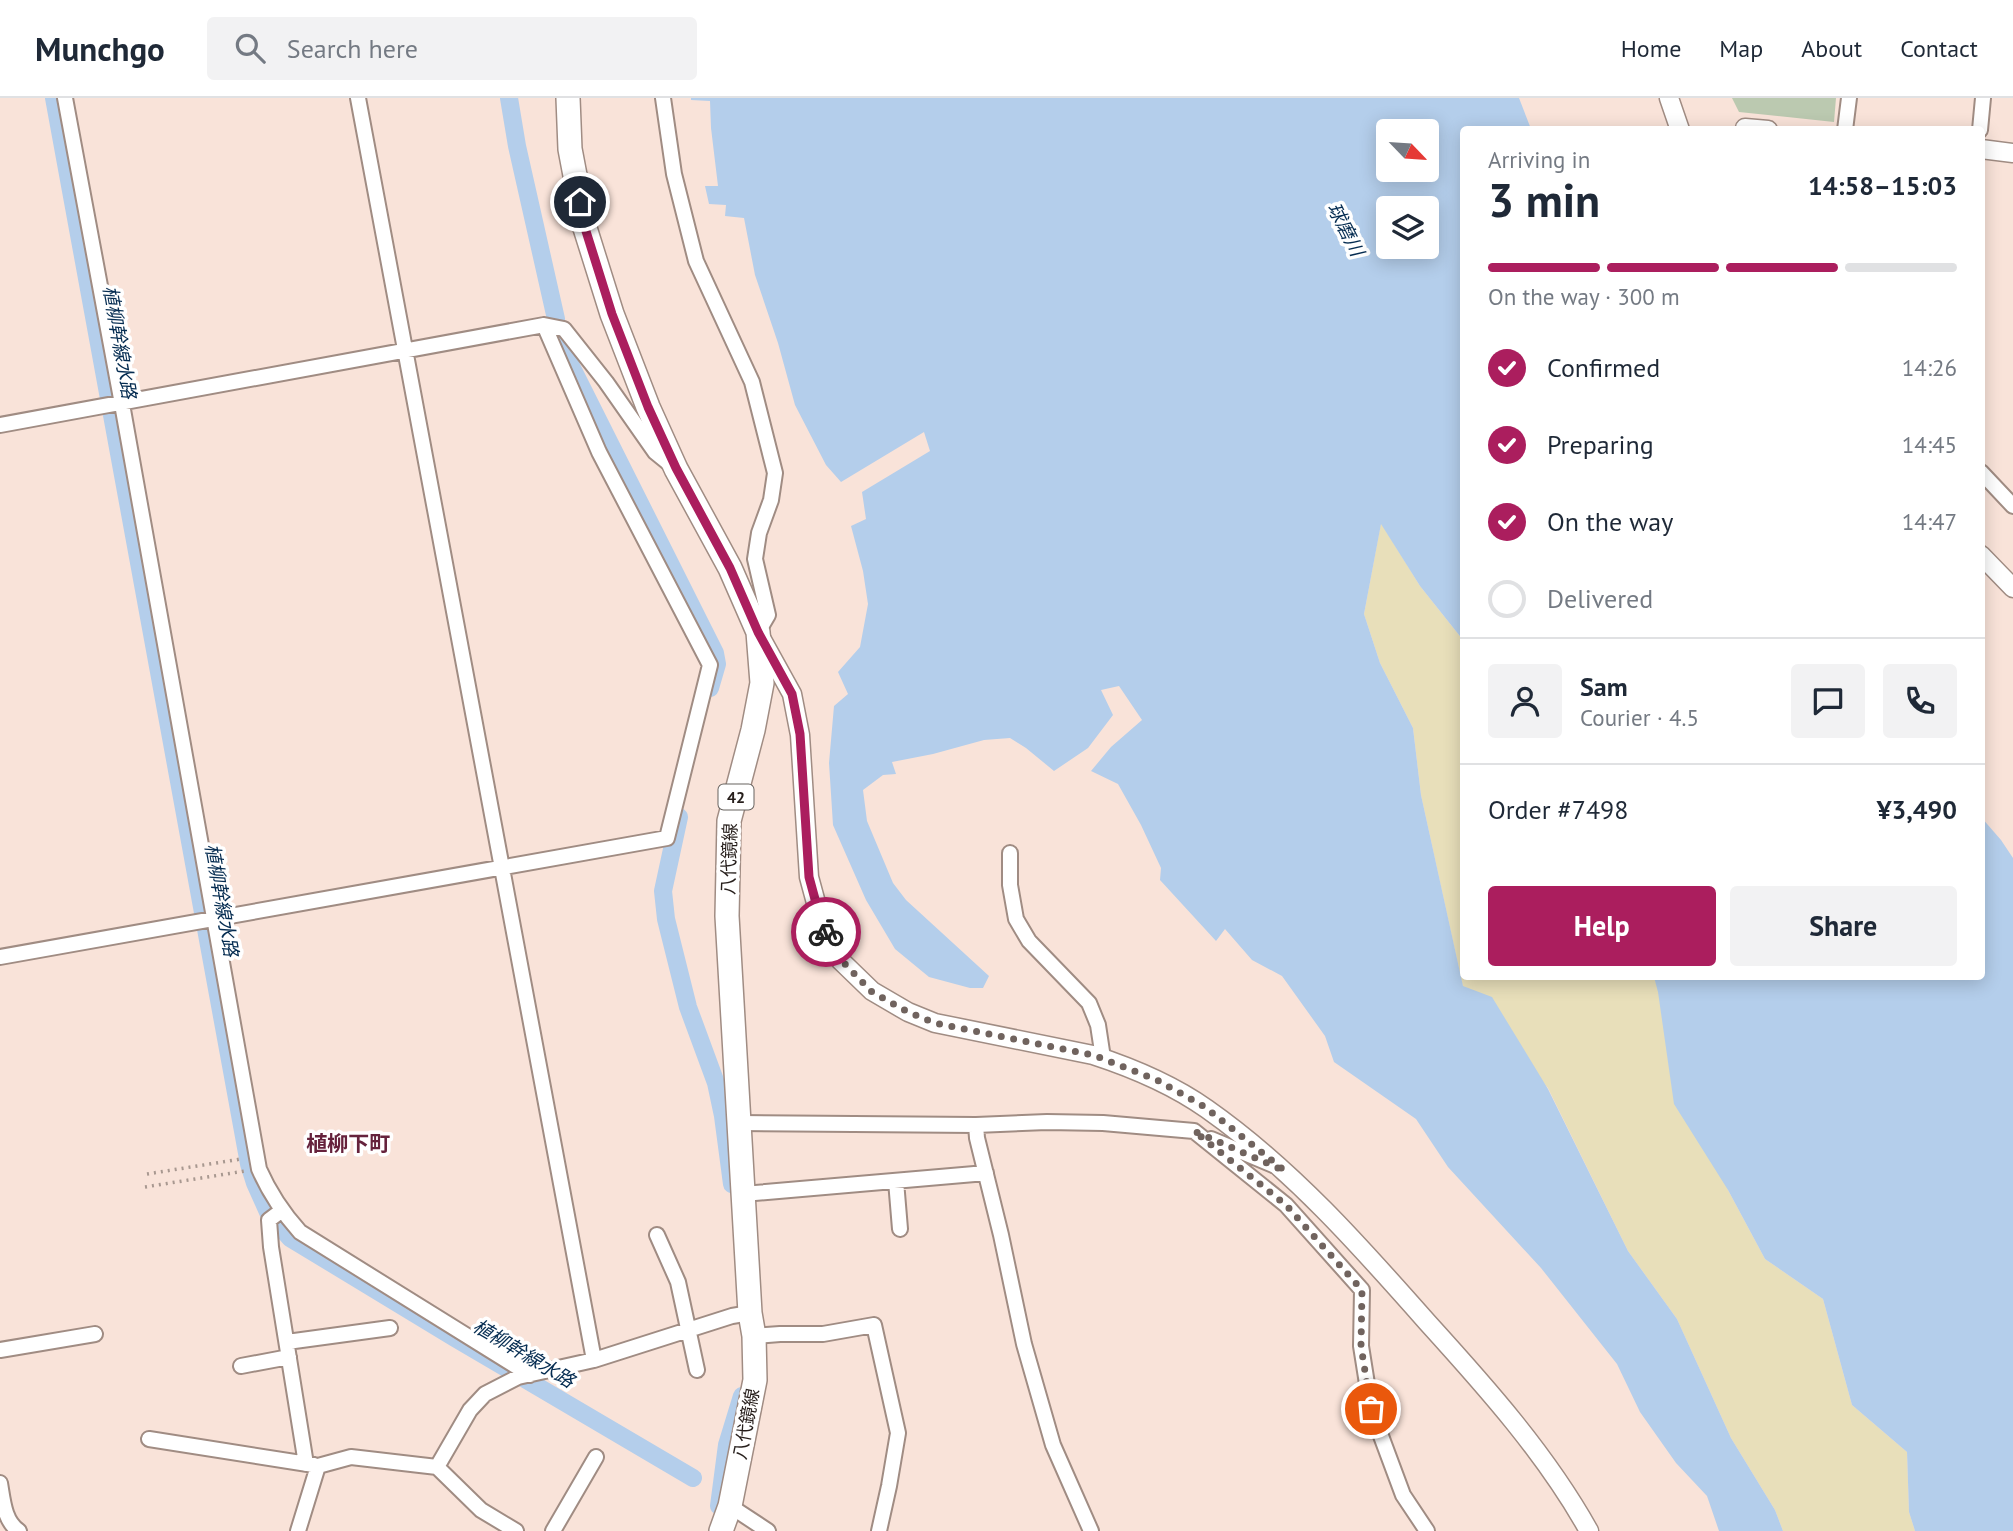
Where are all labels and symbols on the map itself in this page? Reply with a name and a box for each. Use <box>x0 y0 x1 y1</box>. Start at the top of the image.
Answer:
north arrow <box>1376 119 1438 182</box>
pin <box>550 172 610 232</box>
water label: 球磨川 <box>1322 198 1371 262</box>
water label: 植柳幹線水路 <box>98 284 142 402</box>
road number: 42 <box>718 784 754 810</box>
street label: 八代鏡線 <box>716 823 742 895</box>
water label: 植柳幹線水路 <box>200 842 244 960</box>
courier <box>791 897 861 967</box>
district label: 植柳下町 <box>306 1130 390 1157</box>
water label: 植柳幹線水路 <box>469 1313 581 1394</box>
pin <box>1341 1379 1401 1439</box>
street label: 八代鏡線 <box>728 1386 764 1462</box>

